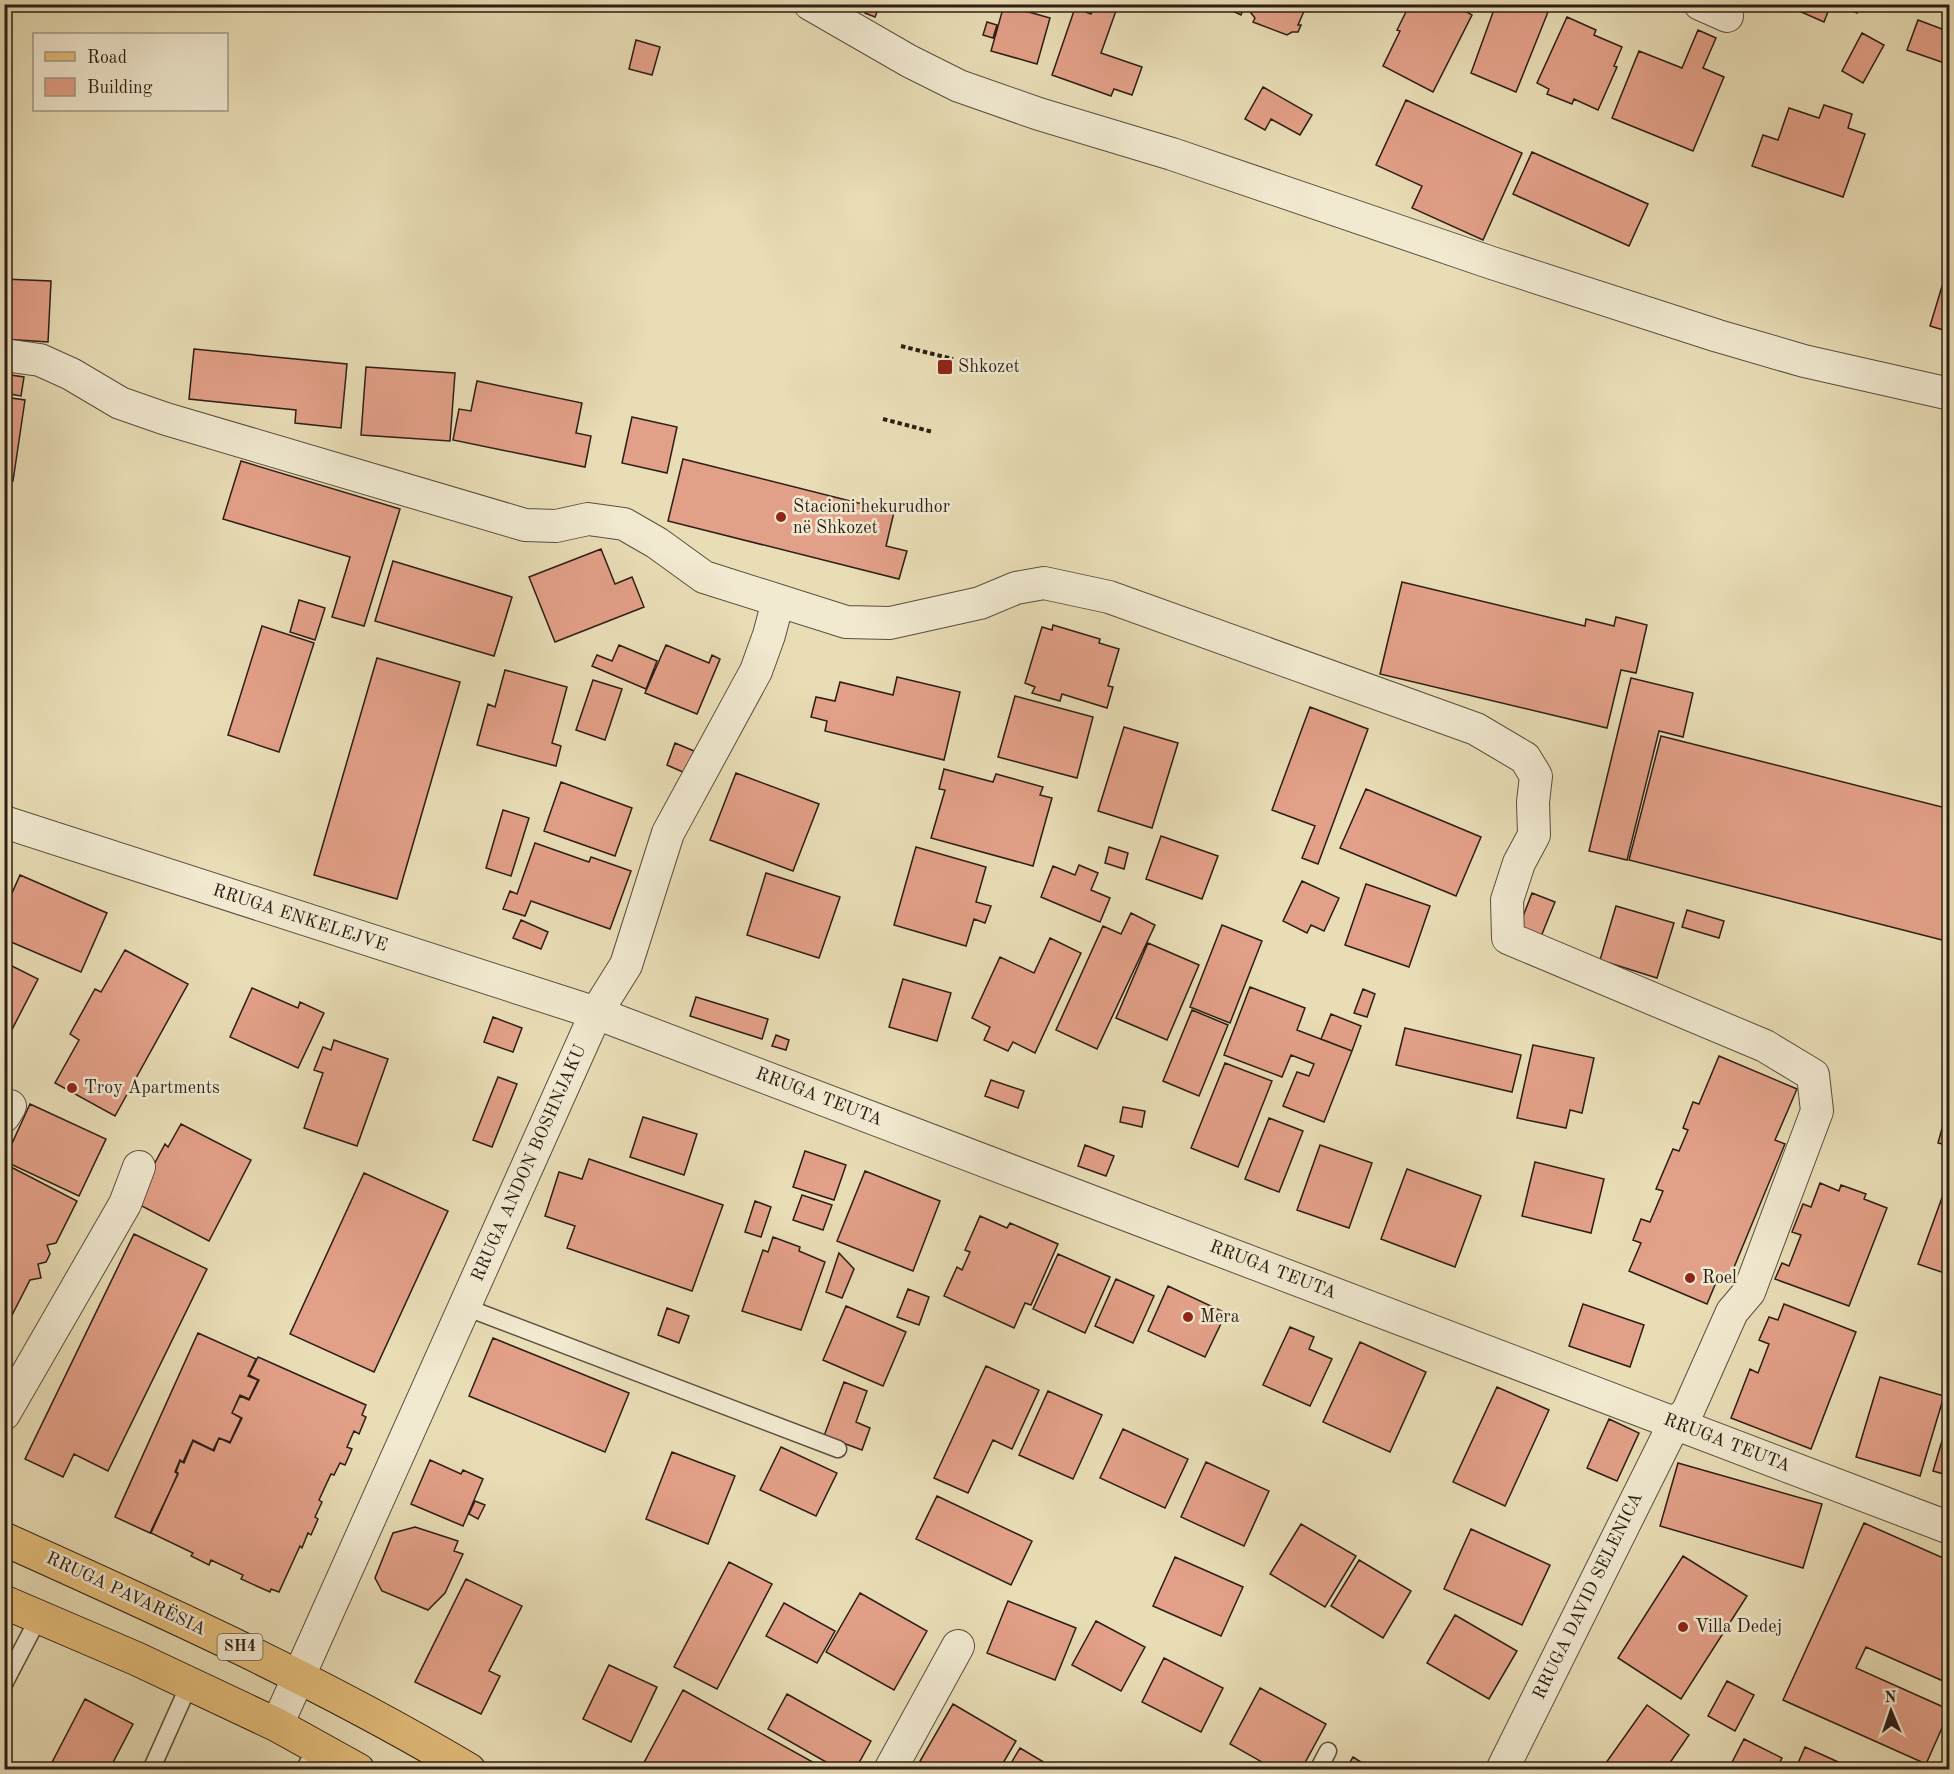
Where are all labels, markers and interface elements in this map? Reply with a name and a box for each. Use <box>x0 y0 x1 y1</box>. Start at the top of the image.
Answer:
legend <box>33 33 228 111</box>
text: Road <box>87 49 127 67</box>
text: Building <box>87 79 153 97</box>
marker: Shkozet <box>936 358 954 376</box>
place label: Shkozet <box>958 358 1020 376</box>
place label: Stacioni hekurudhor në Shkozet <box>793 498 951 537</box>
marker: Stacioni hekurudhor në Shkozet <box>774 510 788 524</box>
street label: RRUGA ENKELEJVE <box>210 881 390 955</box>
street label: RRUGA ANDON BOSHNJAKU <box>468 1042 590 1284</box>
street label: RRUGA TEUTA <box>753 1065 885 1130</box>
place label: Troy Apartments <box>84 1079 220 1097</box>
marker: Troy Apartments <box>65 1081 79 1095</box>
street label: RRUGA TEUTA <box>1207 1238 1339 1303</box>
place label: Roel <box>1702 1269 1737 1287</box>
marker: Roel <box>1683 1271 1697 1285</box>
place label: Mera <box>1200 1308 1240 1326</box>
marker: Mera <box>1181 1310 1195 1324</box>
street label: RRUGA TEUTA <box>1661 1411 1793 1476</box>
street label: RRUGA DAVID SELENICA <box>1530 1490 1646 1702</box>
street label: RRUGA PAVARËSIA <box>43 1546 210 1639</box>
place label: Villa Dedej <box>1695 1618 1782 1636</box>
marker: Villa Dedej <box>1676 1620 1690 1634</box>
road number: SH4 <box>218 1634 262 1660</box>
north arrow <box>1861 1681 1921 1741</box>
text: N <box>1884 1690 1898 1706</box>

